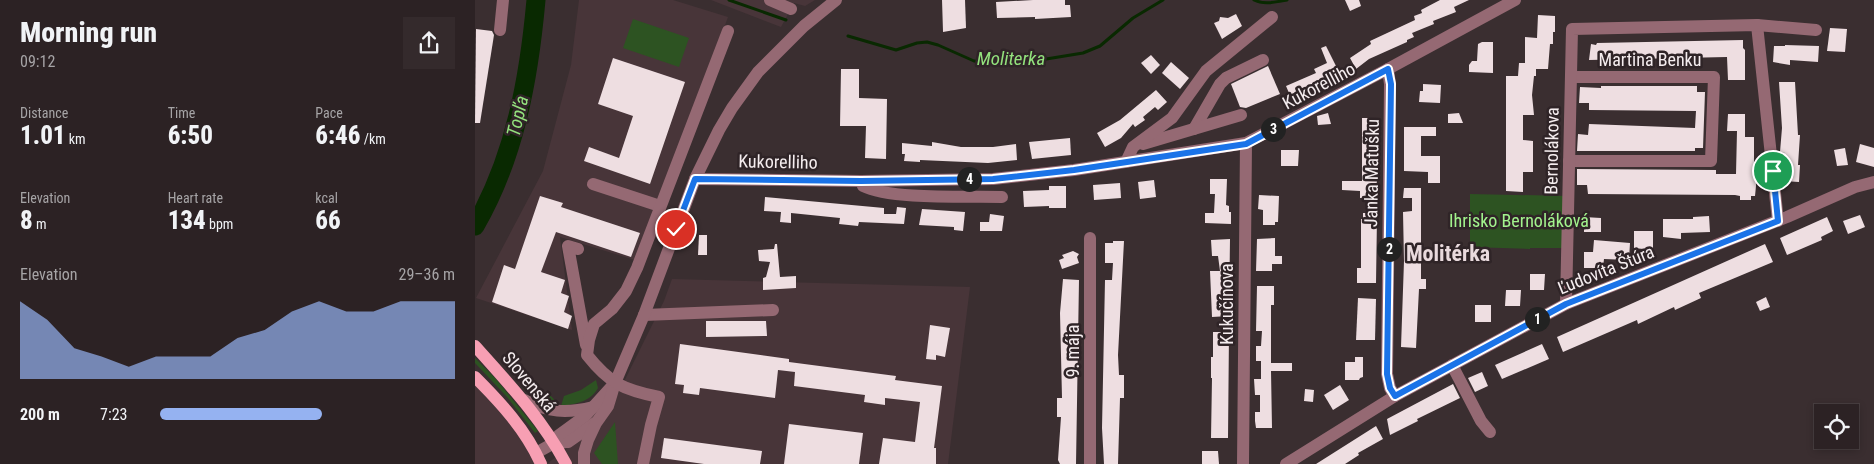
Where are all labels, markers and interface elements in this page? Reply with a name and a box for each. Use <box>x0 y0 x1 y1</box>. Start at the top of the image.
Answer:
text: Morning run <box>20 16 157 49</box>
button: share <box>403 17 455 69</box>
water label: Moliterka <box>977 47 1045 70</box>
street label: Martina Benku <box>1599 49 1701 70</box>
text: 09:12 <box>20 52 55 71</box>
street label: Kukorelliho <box>1279 58 1359 113</box>
water label: Topľa <box>502 93 533 139</box>
text: Distance <box>20 105 68 121</box>
text: Time <box>168 105 195 121</box>
text: Pace <box>315 105 343 121</box>
street label: Bernolákova <box>1540 107 1563 195</box>
pin: 3 <box>1261 116 1285 142</box>
street label: Janka Matušku <box>1360 119 1383 227</box>
text: 1.01 <box>20 121 66 150</box>
text: 6:50 <box>168 121 213 150</box>
text: 6:46 <box>315 121 361 150</box>
text: 3 <box>1270 121 1277 137</box>
text: km <box>66 131 86 147</box>
text: /km <box>361 131 386 147</box>
street label: Kukorelliho <box>738 150 818 173</box>
pin <box>1752 150 1794 192</box>
icon: arrive <box>1759 157 1787 185</box>
pin: 4 <box>957 166 981 192</box>
text: 4 <box>966 171 973 187</box>
text: Elevation <box>20 190 70 206</box>
text: Heart rate <box>168 190 223 206</box>
text: kcal <box>315 190 338 206</box>
text: 8 <box>20 206 33 235</box>
text: 134 <box>168 206 206 235</box>
text: 66 <box>315 206 341 235</box>
pin <box>655 208 697 250</box>
park label: Ihrisko Bernoláková <box>1449 210 1589 231</box>
icon: check <box>662 215 690 243</box>
text: m <box>33 216 46 232</box>
text: bpm <box>206 216 233 232</box>
pin: 2 <box>1377 236 1401 262</box>
text: 2 <box>1386 241 1393 257</box>
district label: Molitérka <box>1406 241 1490 266</box>
street label: Ľudovíta Štúra <box>1555 241 1657 298</box>
street label: Kukučínova <box>1216 263 1237 345</box>
text: Elevation <box>20 265 78 284</box>
text: 29–36 m <box>399 265 455 284</box>
pin: 1 <box>1525 306 1549 332</box>
text: 1 <box>1534 311 1541 327</box>
street label: 9. mája <box>1062 325 1083 377</box>
street label: Slovenská <box>498 347 561 416</box>
map controls <box>1814 404 1859 449</box>
button: locate <box>1814 404 1859 449</box>
text: 200 m <box>20 405 60 424</box>
text: 7:23 <box>100 405 127 424</box>

